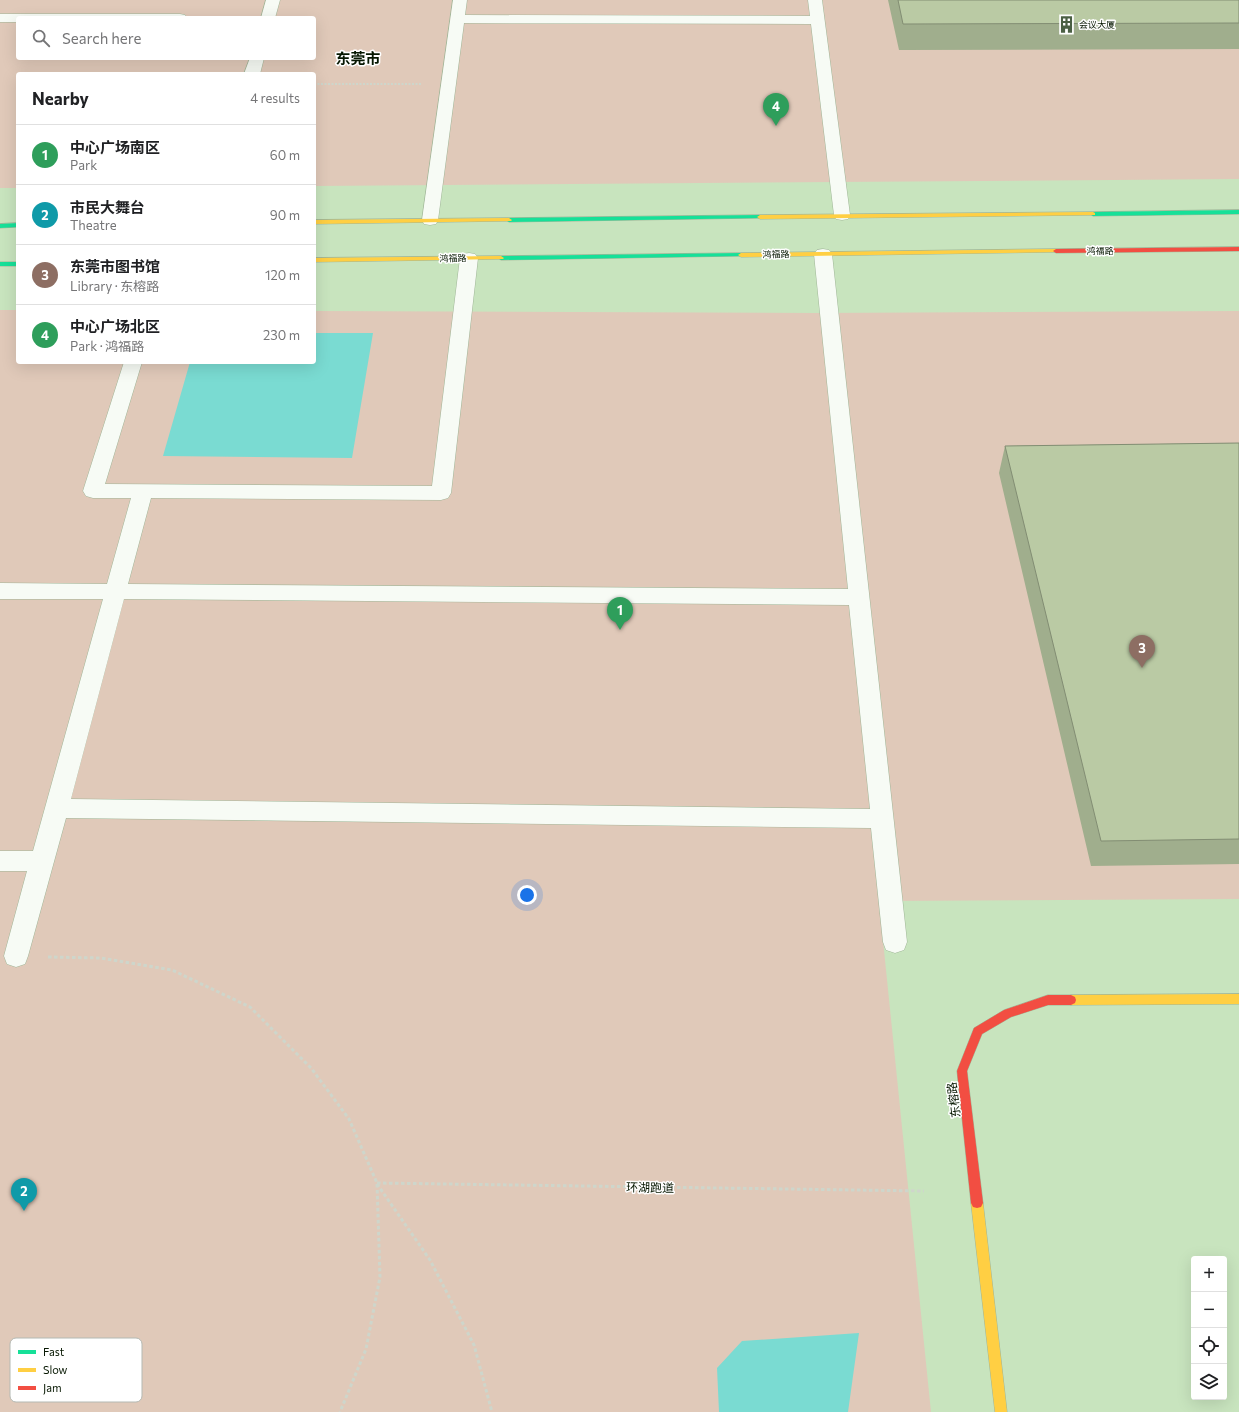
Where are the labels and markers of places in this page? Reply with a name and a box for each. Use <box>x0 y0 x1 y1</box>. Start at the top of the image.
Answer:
building icon: 会议大厦 <box>1056 14 1076 34</box>
place label: 会议大厦 <box>1079 19 1115 30</box>
pin: 4 <box>763 93 789 126</box>
pin: 1 <box>607 597 633 630</box>
pin: 3 <box>1129 635 1155 668</box>
pin: 2 <box>11 1178 37 1211</box>

